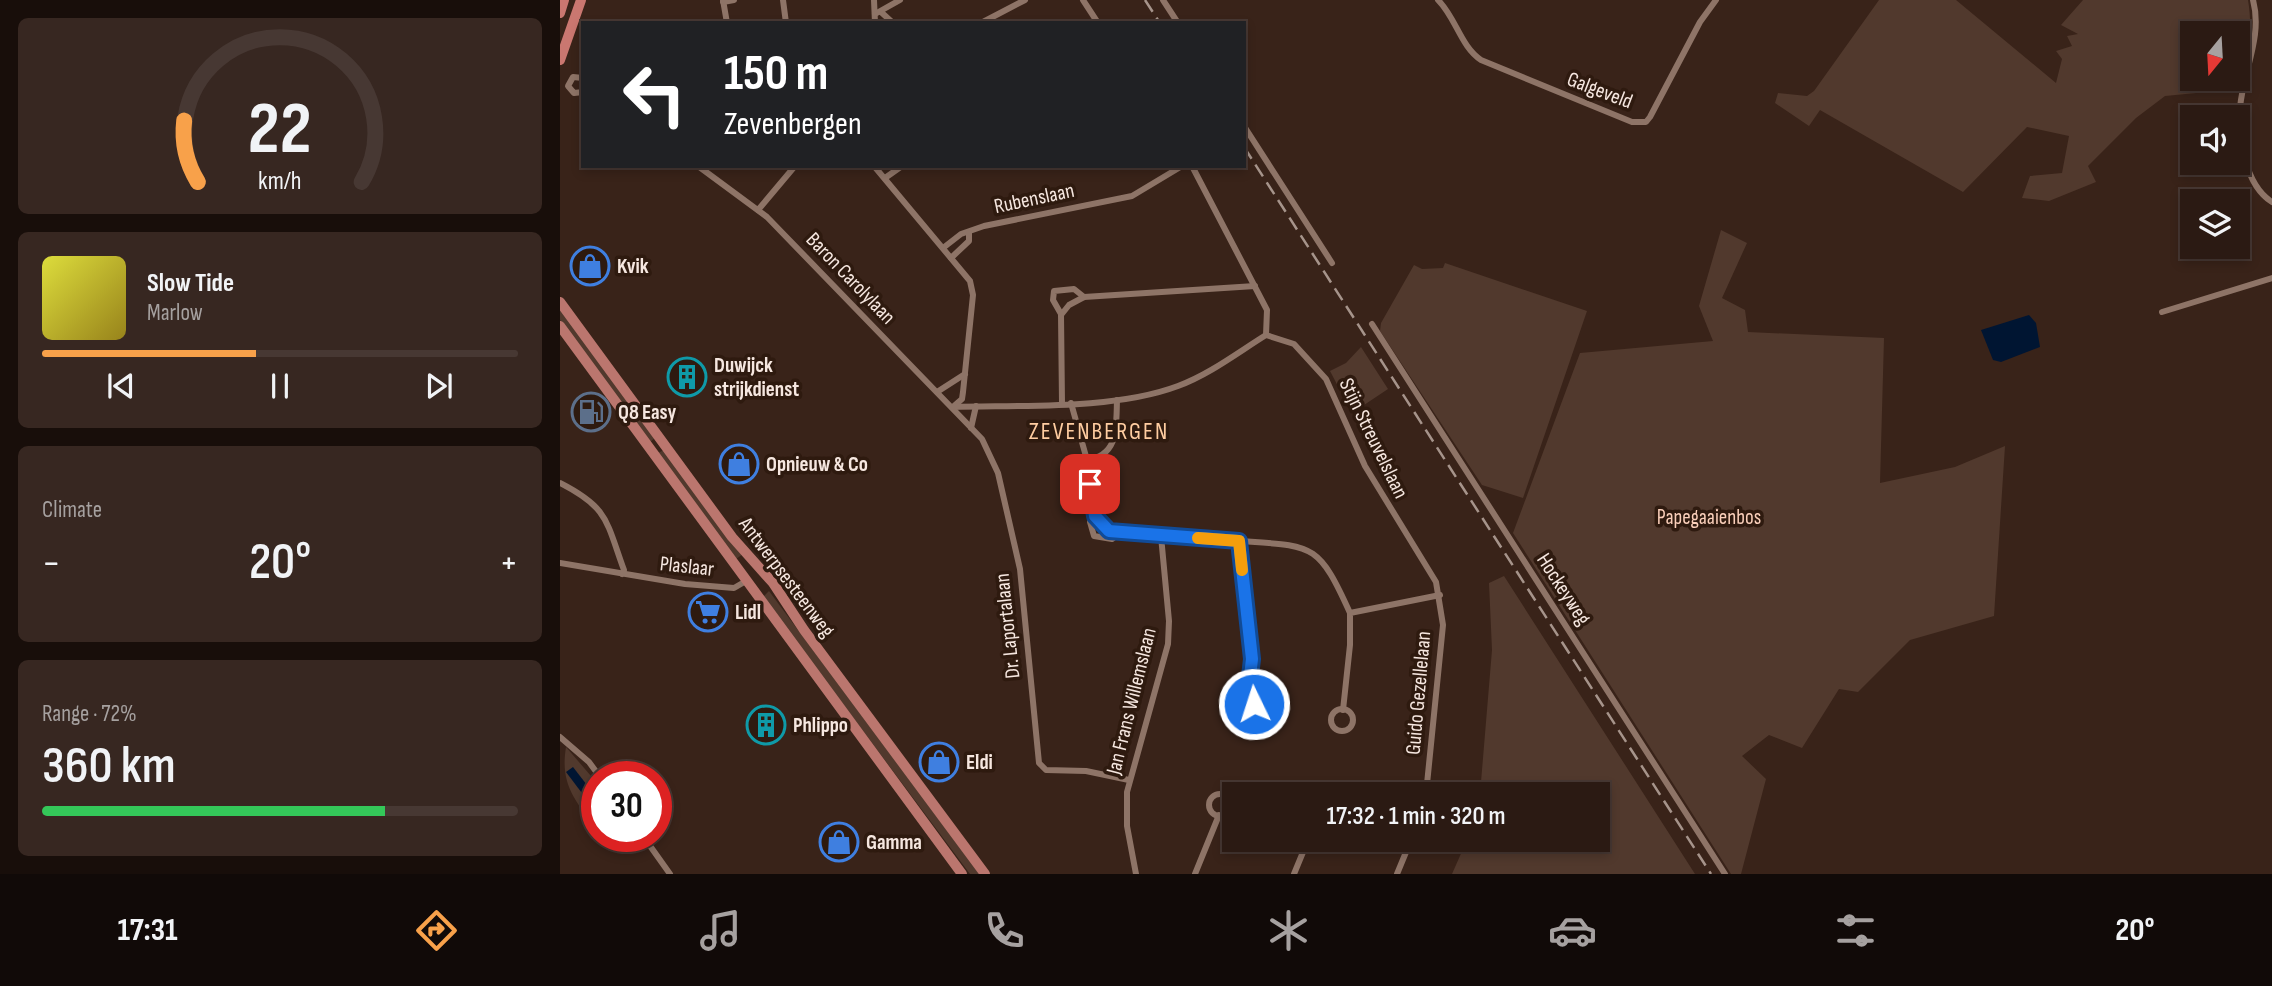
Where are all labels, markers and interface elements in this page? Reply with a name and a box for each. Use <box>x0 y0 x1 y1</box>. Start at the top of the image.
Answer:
north arrow <box>2180 21 2250 91</box>
map controls <box>2180 21 2250 259</box>
text: 150 m <box>724 45 828 104</box>
icon: left <box>609 49 700 140</box>
street label: Galgeveld <box>1564 67 1636 114</box>
text: 22 <box>248 86 312 174</box>
text: Zevenbergen <box>724 105 862 144</box>
button: sound <box>2180 105 2250 175</box>
text: km/h <box>258 166 302 197</box>
street label: Rubenslaan <box>992 178 1076 219</box>
button: layers <box>2180 189 2250 259</box>
street label: Baron Carolylaan <box>801 227 900 329</box>
shop icon: Kvik <box>569 245 611 287</box>
place label: Kvik <box>617 254 649 279</box>
text: Slow Tide <box>147 268 234 299</box>
text: Marlow <box>147 299 203 327</box>
place label: Duwijck strijkdienst <box>714 353 799 402</box>
building icon: Duwijck strijkdienst <box>666 356 708 398</box>
icon: previous <box>102 367 140 405</box>
icon: pause <box>261 367 299 405</box>
icon: next <box>420 367 458 405</box>
street label: Stijn Streuvelslaan <box>1334 374 1413 502</box>
fuel station icon: Q8 Easy <box>570 391 612 433</box>
place label: Q8 Easy <box>618 400 677 425</box>
district label: ZEVENBERGEN <box>1029 417 1169 446</box>
shop icon: Opnieuw & Co <box>718 443 760 485</box>
place label: Opnieuw & Co <box>766 452 868 477</box>
pin <box>1060 454 1120 514</box>
icon: arrive <box>1071 465 1109 503</box>
text: Climate <box>42 496 102 524</box>
park label: Papegaaienbos <box>1657 505 1761 530</box>
street label: Antwerpsesteenweg <box>733 511 840 642</box>
text: 20° <box>249 531 311 594</box>
text: − <box>42 541 61 586</box>
text: + <box>499 541 518 586</box>
street label: Hockeyweg <box>1531 549 1596 630</box>
street label: Plaslaar <box>659 551 715 582</box>
street label: Dr. Laportalaan <box>990 572 1025 680</box>
supermarket icon: Lidl <box>687 591 729 633</box>
place label: Lidl <box>735 600 761 625</box>
street label: Jan Frans Willemslaan <box>1101 625 1162 778</box>
street label: Guido Gezellelaan <box>1401 630 1436 756</box>
position arrow <box>1217 667 1291 741</box>
text: Range · 72% <box>42 700 137 728</box>
building icon: Phlippo <box>745 704 787 746</box>
place label: Phlippo <box>793 713 848 738</box>
text: 360 km <box>42 735 176 798</box>
shop icon: Eldi <box>918 741 960 783</box>
place label: Eldi <box>966 750 993 775</box>
speed limit sign: 30 <box>581 761 672 852</box>
text: 17:32 · 1 min · 320 m <box>1326 801 1506 832</box>
shop icon: Gamma <box>818 821 860 863</box>
place label: Gamma <box>866 830 922 855</box>
icon: directions <box>412 906 461 955</box>
icon: music <box>696 906 745 955</box>
icon: phone <box>980 906 1029 955</box>
icon: climate <box>1264 906 1313 955</box>
icon: car <box>1548 906 1597 955</box>
icon: filters <box>1831 906 1880 955</box>
text: 17:31 <box>117 911 178 950</box>
text: 20° <box>2115 911 2155 950</box>

